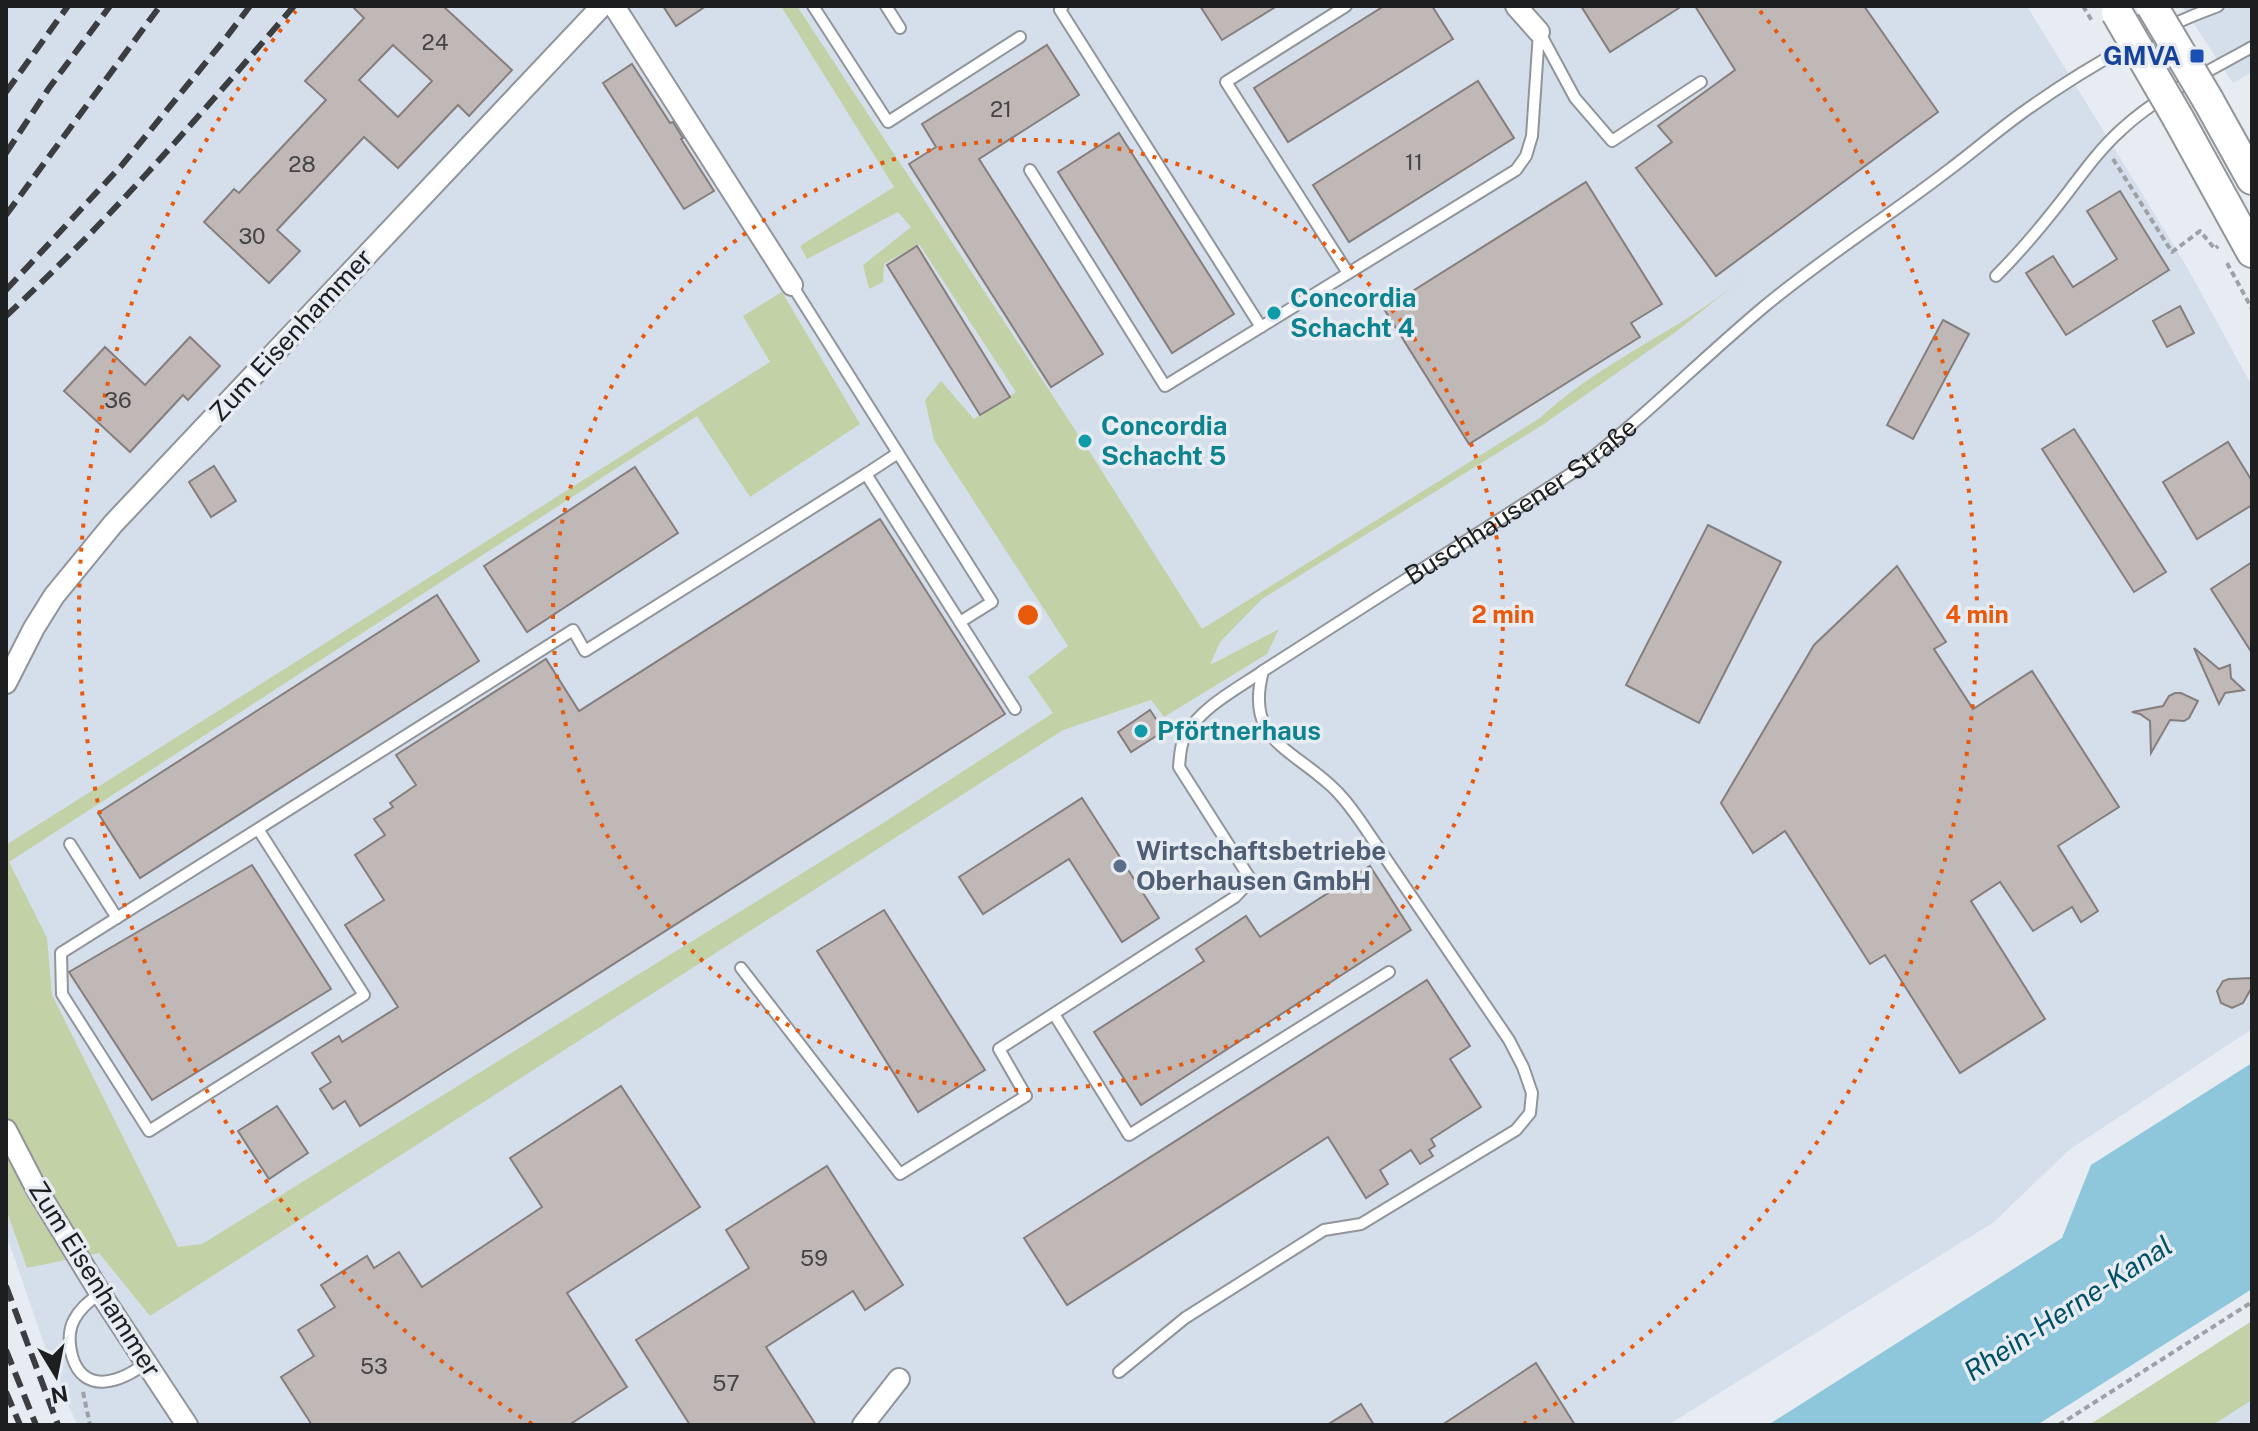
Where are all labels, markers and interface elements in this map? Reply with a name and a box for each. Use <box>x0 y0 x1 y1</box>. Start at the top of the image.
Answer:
house number: 24 <box>422 29 449 55</box>
place label: GMVA <box>2103 40 2181 71</box>
marker: GMVA <box>2188 47 2206 65</box>
house number: 21 <box>990 96 1012 122</box>
house number: 11 <box>1405 149 1423 175</box>
house number: 28 <box>288 151 316 177</box>
house number: 30 <box>238 223 266 249</box>
street label: Zum Eisenhammer <box>203 242 379 427</box>
place label: Concordia Schacht 4 <box>1290 282 1417 343</box>
marker: Concordia Schacht 4 <box>1265 304 1283 322</box>
house number: 36 <box>104 387 132 413</box>
place label: Concordia Schacht 5 <box>1101 410 1228 471</box>
street label: Buschhausener Straße <box>1399 411 1643 591</box>
marker: Concordia Schacht 5 <box>1076 432 1094 450</box>
text: 2 min <box>1472 600 1534 628</box>
text: 4 min <box>1945 600 2009 628</box>
centre of rings <box>1014 601 1042 629</box>
place label: Pförtnerhaus <box>1157 715 1321 746</box>
marker: Pförtnerhaus <box>1132 722 1150 740</box>
place label: Wirtschaftsbetriebe Oberhausen GmbH <box>1136 835 1386 896</box>
marker: Wirtschaftsbetriebe Oberhausen GmbH <box>1111 857 1129 875</box>
street label: Zum Eisenhammer <box>23 1175 168 1382</box>
water label: Rhein-Herne-Kanal <box>1957 1228 2178 1387</box>
house number: 59 <box>800 1245 828 1271</box>
north arrow <box>16 1335 96 1415</box>
house number: 53 <box>360 1353 388 1379</box>
house number: 57 <box>712 1370 740 1396</box>
text: N <box>49 1380 70 1409</box>

